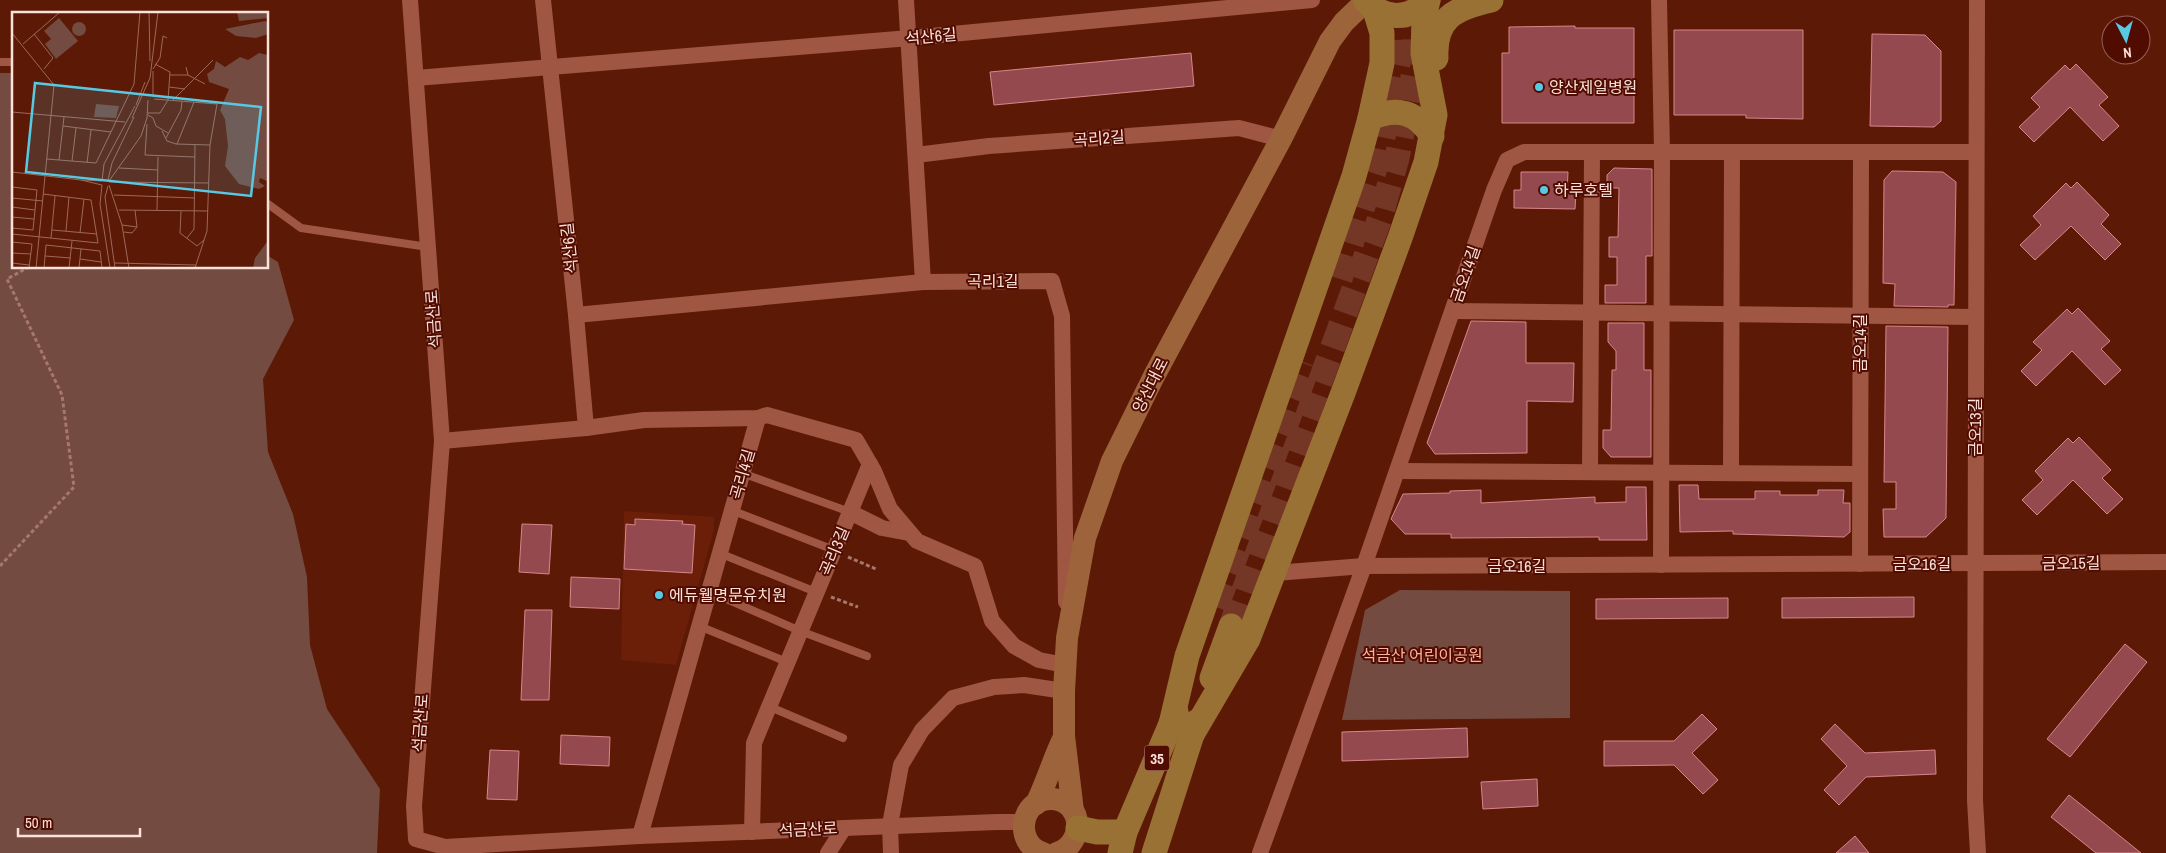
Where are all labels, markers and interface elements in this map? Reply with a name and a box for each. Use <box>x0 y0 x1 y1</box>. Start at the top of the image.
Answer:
inset map <box>12 12 269 269</box>
north arrow <box>2101 15 2151 65</box>
street label: 석산6길 <box>904 23 958 49</box>
text: N <box>2122 44 2132 62</box>
place label: 양산제일병원 <box>1549 76 1637 98</box>
marker: 양산제일병원 <box>1533 81 1545 93</box>
street label: 곡리2길 <box>1073 125 1125 151</box>
place label: 하루호텔 <box>1554 179 1613 201</box>
marker: 하루호텔 <box>1538 184 1550 196</box>
street label: 석산6길 <box>555 221 583 275</box>
street label: 금오14길 <box>1445 243 1485 305</box>
street label: 곡리1길 <box>967 270 1019 292</box>
street label: 석금산로 <box>420 289 446 349</box>
street label: 금오14길 <box>1849 314 1871 372</box>
street label: 양산대로 <box>1127 354 1173 416</box>
street label: 금오13길 <box>1964 398 1986 456</box>
street label: 곡리4길 <box>724 446 760 502</box>
street label: 곡리3길 <box>814 523 854 579</box>
street label: 금오15길 <box>2041 551 2101 575</box>
street label: 금오16길 <box>1893 553 1951 575</box>
street label: 금오16길 <box>1488 555 1546 577</box>
place label: 에듀웰명문유치원 <box>669 584 787 606</box>
marker: 에듀웰명문유치원 <box>653 589 665 601</box>
park label: 석금산 어린이공원 <box>1361 644 1483 666</box>
street label: 석금산로 <box>407 693 433 753</box>
road number: 35 <box>1144 746 1170 770</box>
scale bar <box>18 806 140 838</box>
text: 50 m <box>25 812 52 833</box>
street label: 석금산로 <box>778 816 838 842</box>

